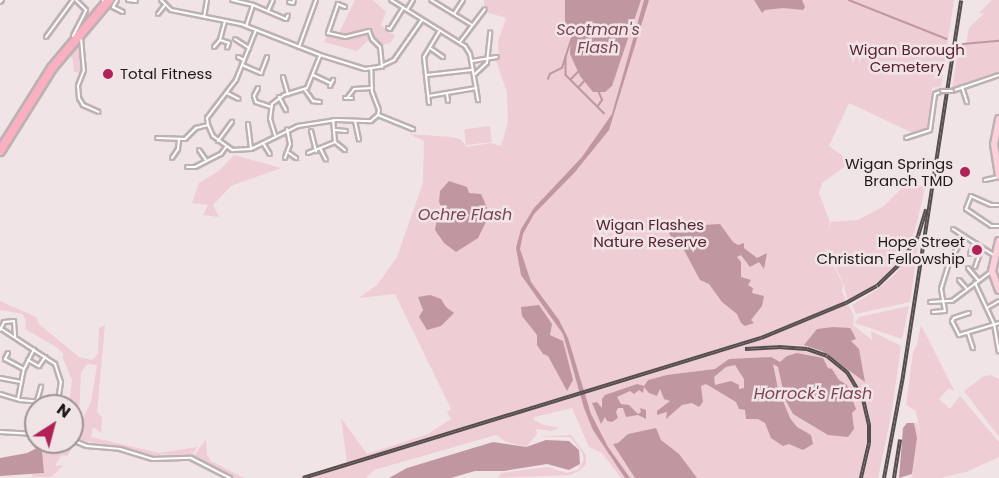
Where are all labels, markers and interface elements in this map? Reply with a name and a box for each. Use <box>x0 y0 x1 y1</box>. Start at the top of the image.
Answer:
water label: Scotman's Flash <box>556 20 640 58</box>
park label: Wigan Borough Cemetery <box>849 40 965 75</box>
place label: Total Fitness <box>120 65 212 83</box>
marker: Total Fitness <box>101 67 115 81</box>
place label: Wigan Springs Branch TMD <box>845 154 953 189</box>
marker: Wigan Springs Branch TMD <box>958 165 972 179</box>
water label: Ochre Flash <box>418 205 512 225</box>
park label: Wigan Flashes Nature Reserve <box>593 215 707 250</box>
place label: Hope Street Christian Fellowship <box>816 232 965 267</box>
marker: Hope Street Christian Fellowship <box>970 243 984 257</box>
water label: Horrock's Flash <box>754 384 872 404</box>
north arrow <box>24 394 84 454</box>
text: N <box>52 398 75 423</box>

